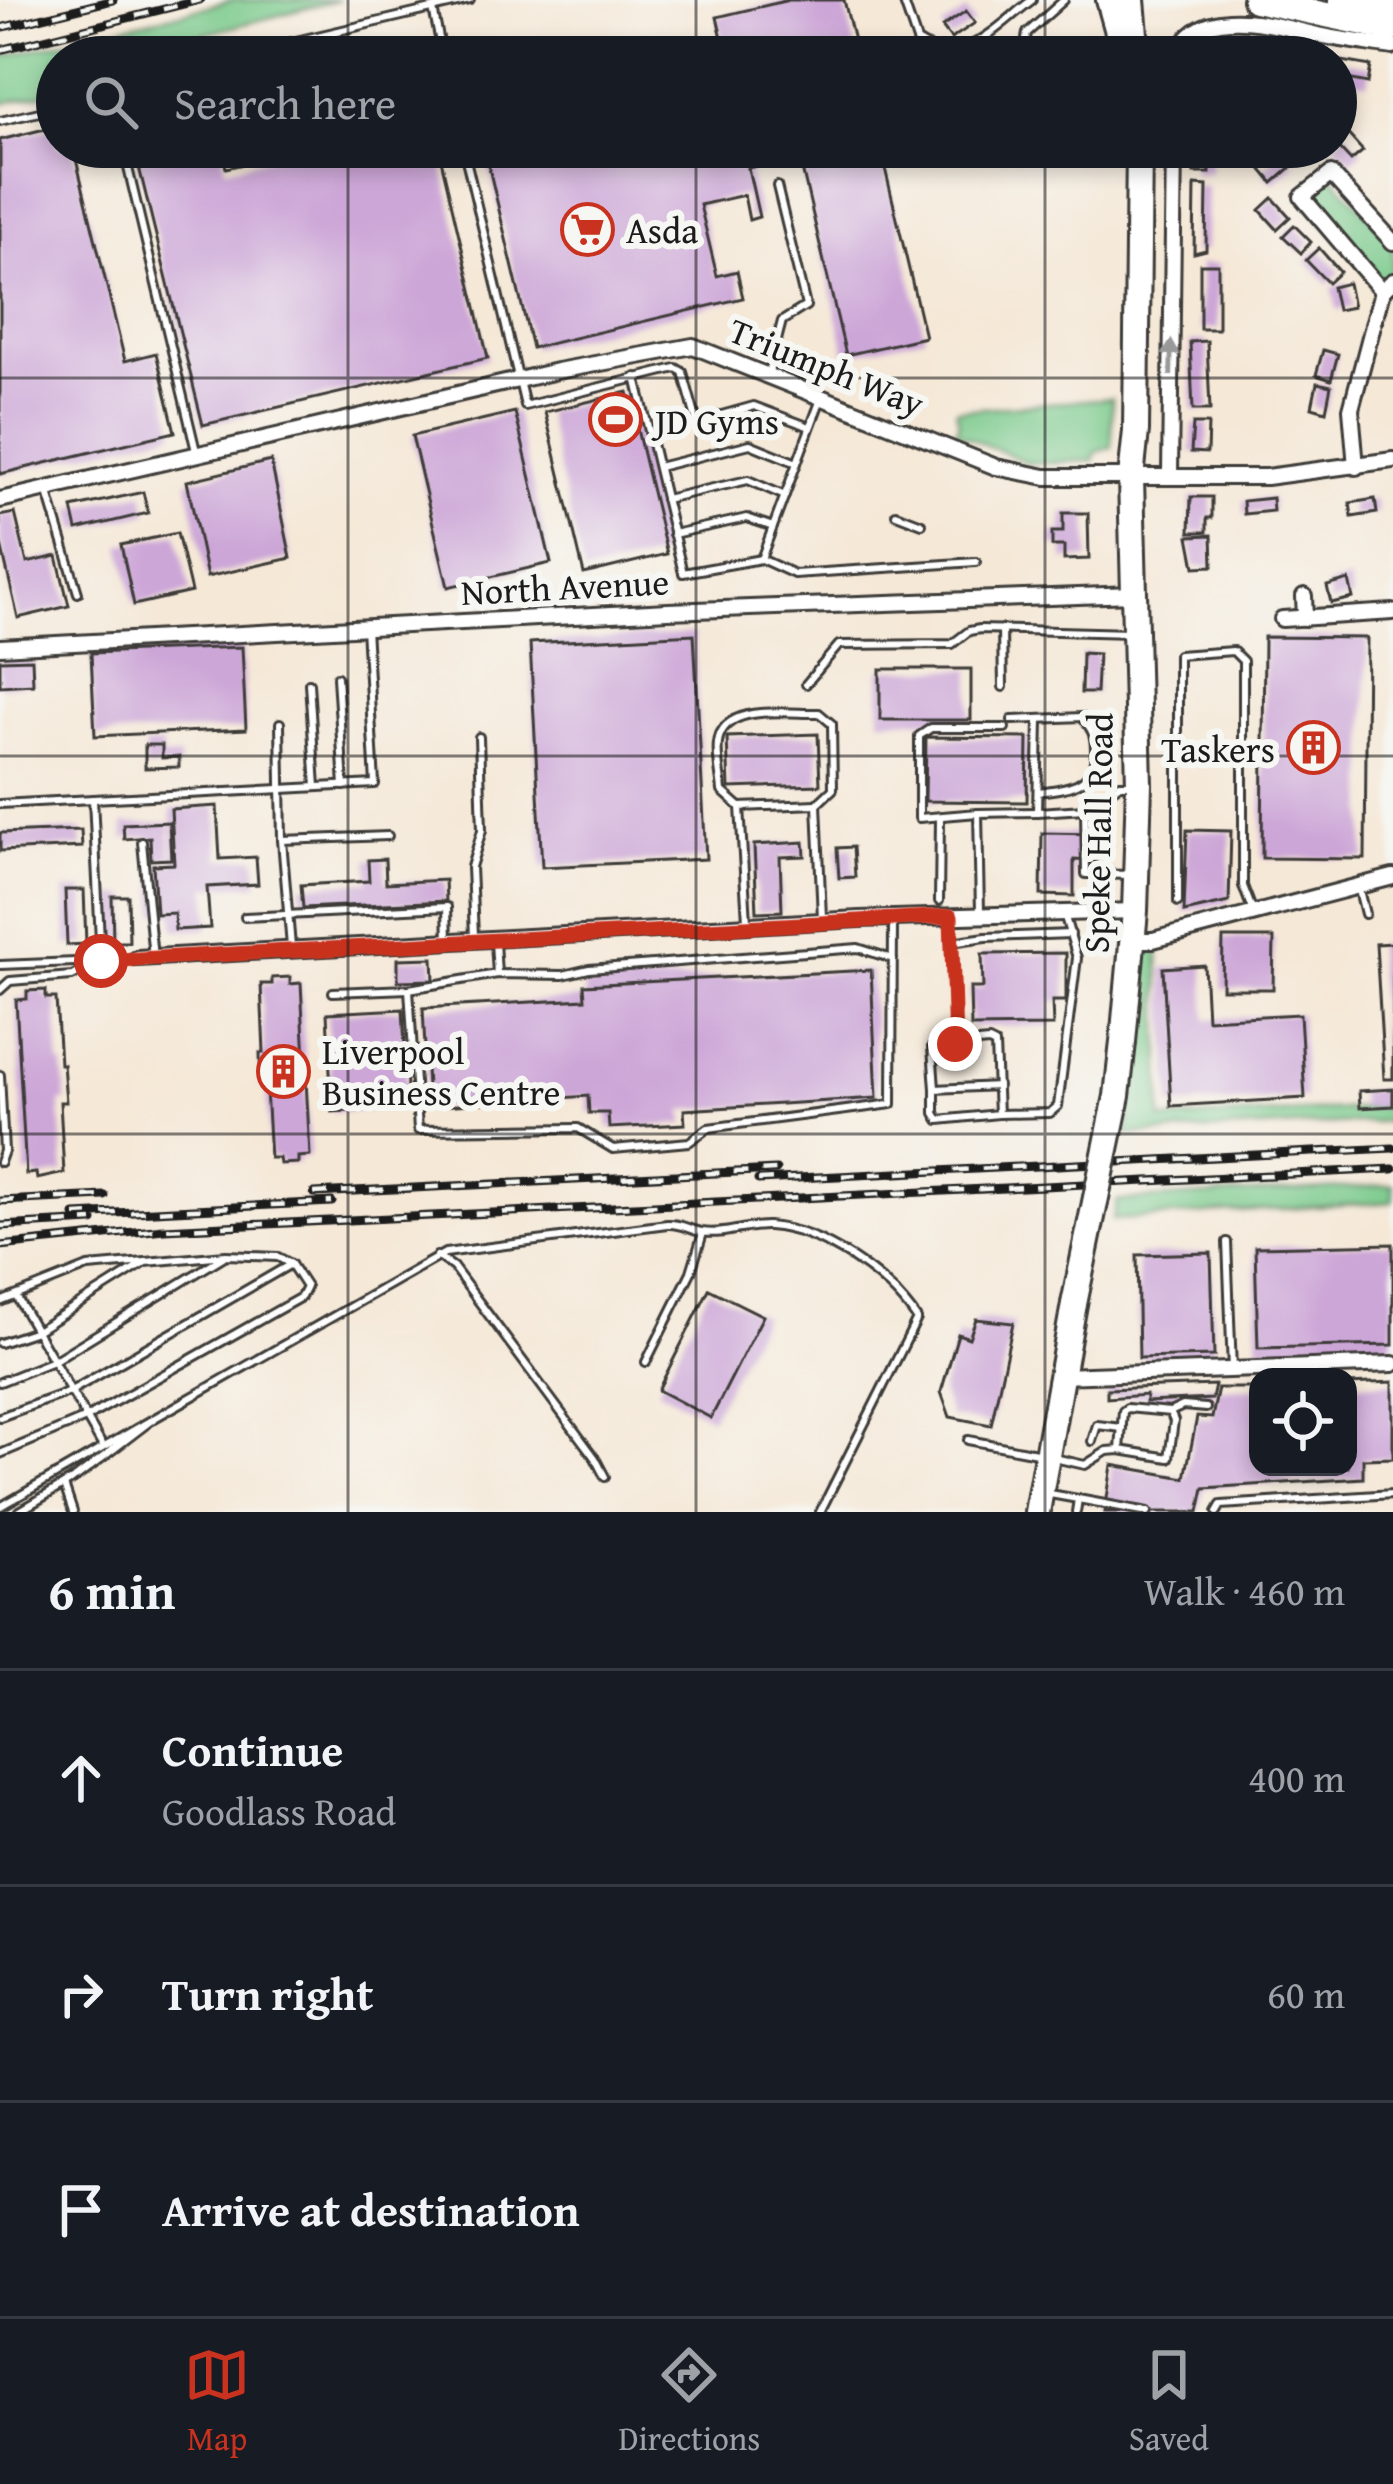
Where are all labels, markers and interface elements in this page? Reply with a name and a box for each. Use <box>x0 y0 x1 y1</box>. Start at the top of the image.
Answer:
search box <box>36 36 1357 168</box>
icon: search <box>78 69 144 135</box>
text: Search here <box>174 70 396 135</box>
supermarket icon: Asda <box>559 201 615 257</box>
place label: Asda <box>626 203 698 256</box>
street label: Triumph Way <box>722 303 932 429</box>
one-way arrow <box>1161 338 1181 376</box>
sports icon: JD Gyms <box>588 392 644 448</box>
place label: JD Gyms <box>651 394 779 447</box>
street label: North Avenue <box>460 554 670 618</box>
street label: Speke Hall Road <box>1068 712 1126 954</box>
building icon: Taskers <box>1286 720 1342 776</box>
place label: Taskers <box>1161 722 1275 775</box>
route start <box>74 934 128 988</box>
route end <box>928 1017 982 1071</box>
place label: Liverpool Business Centre <box>322 1024 560 1118</box>
building icon: Liverpool Business Centre <box>255 1043 311 1099</box>
map controls <box>1249 1368 1357 1476</box>
button: locate <box>1249 1368 1357 1476</box>
text: 6 min <box>48 1553 175 1628</box>
text: Walk · 460 m <box>1144 1562 1345 1619</box>
text: Continue <box>162 1717 343 1782</box>
icon: ahead <box>48 1745 114 1811</box>
text: 400 m <box>1248 1749 1345 1806</box>
text: Goodlass Road <box>162 1782 396 1839</box>
icon: right <box>48 1961 114 2027</box>
text: Turn right <box>162 1961 374 2026</box>
text: 60 m <box>1267 1965 1345 2022</box>
icon: arrive <box>48 2177 114 2243</box>
text: Arrive at destination <box>162 2177 580 2242</box>
tab: Map <box>184 2342 250 2462</box>
tab: Directions <box>619 2342 760 2462</box>
tab: Saved <box>1129 2342 1209 2462</box>

